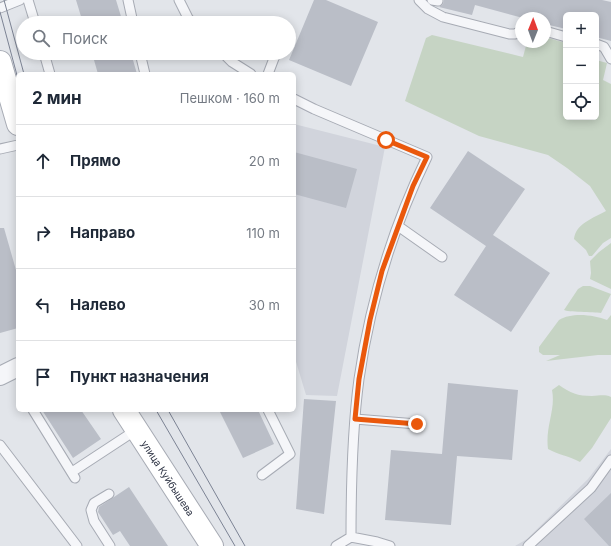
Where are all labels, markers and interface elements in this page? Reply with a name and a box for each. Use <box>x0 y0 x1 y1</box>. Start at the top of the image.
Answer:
north arrow <box>515 12 551 48</box>
map controls <box>563 12 599 120</box>
button: + <box>563 12 599 48</box>
search box <box>16 16 296 60</box>
icon: search <box>30 27 52 49</box>
text: Поиск <box>62 29 108 48</box>
button: − <box>563 48 599 84</box>
button: locate <box>563 84 599 120</box>
text: 2 мин <box>32 88 82 108</box>
text: Пешком · 160 m <box>180 90 280 106</box>
route start <box>377 131 395 149</box>
icon: ahead <box>32 150 54 172</box>
text: Прямо <box>70 151 121 170</box>
text: 20 m <box>249 153 280 169</box>
icon: right <box>32 222 54 244</box>
text: Направо <box>70 223 135 242</box>
text: 110 m <box>246 225 280 241</box>
icon: left <box>32 294 54 316</box>
text: Налево <box>70 295 126 314</box>
text: 30 m <box>249 297 280 313</box>
icon: arrive <box>32 366 54 388</box>
text: Пункт назначения <box>70 367 209 386</box>
route end <box>408 415 426 433</box>
street label: улица Куйбышева <box>139 438 197 518</box>

